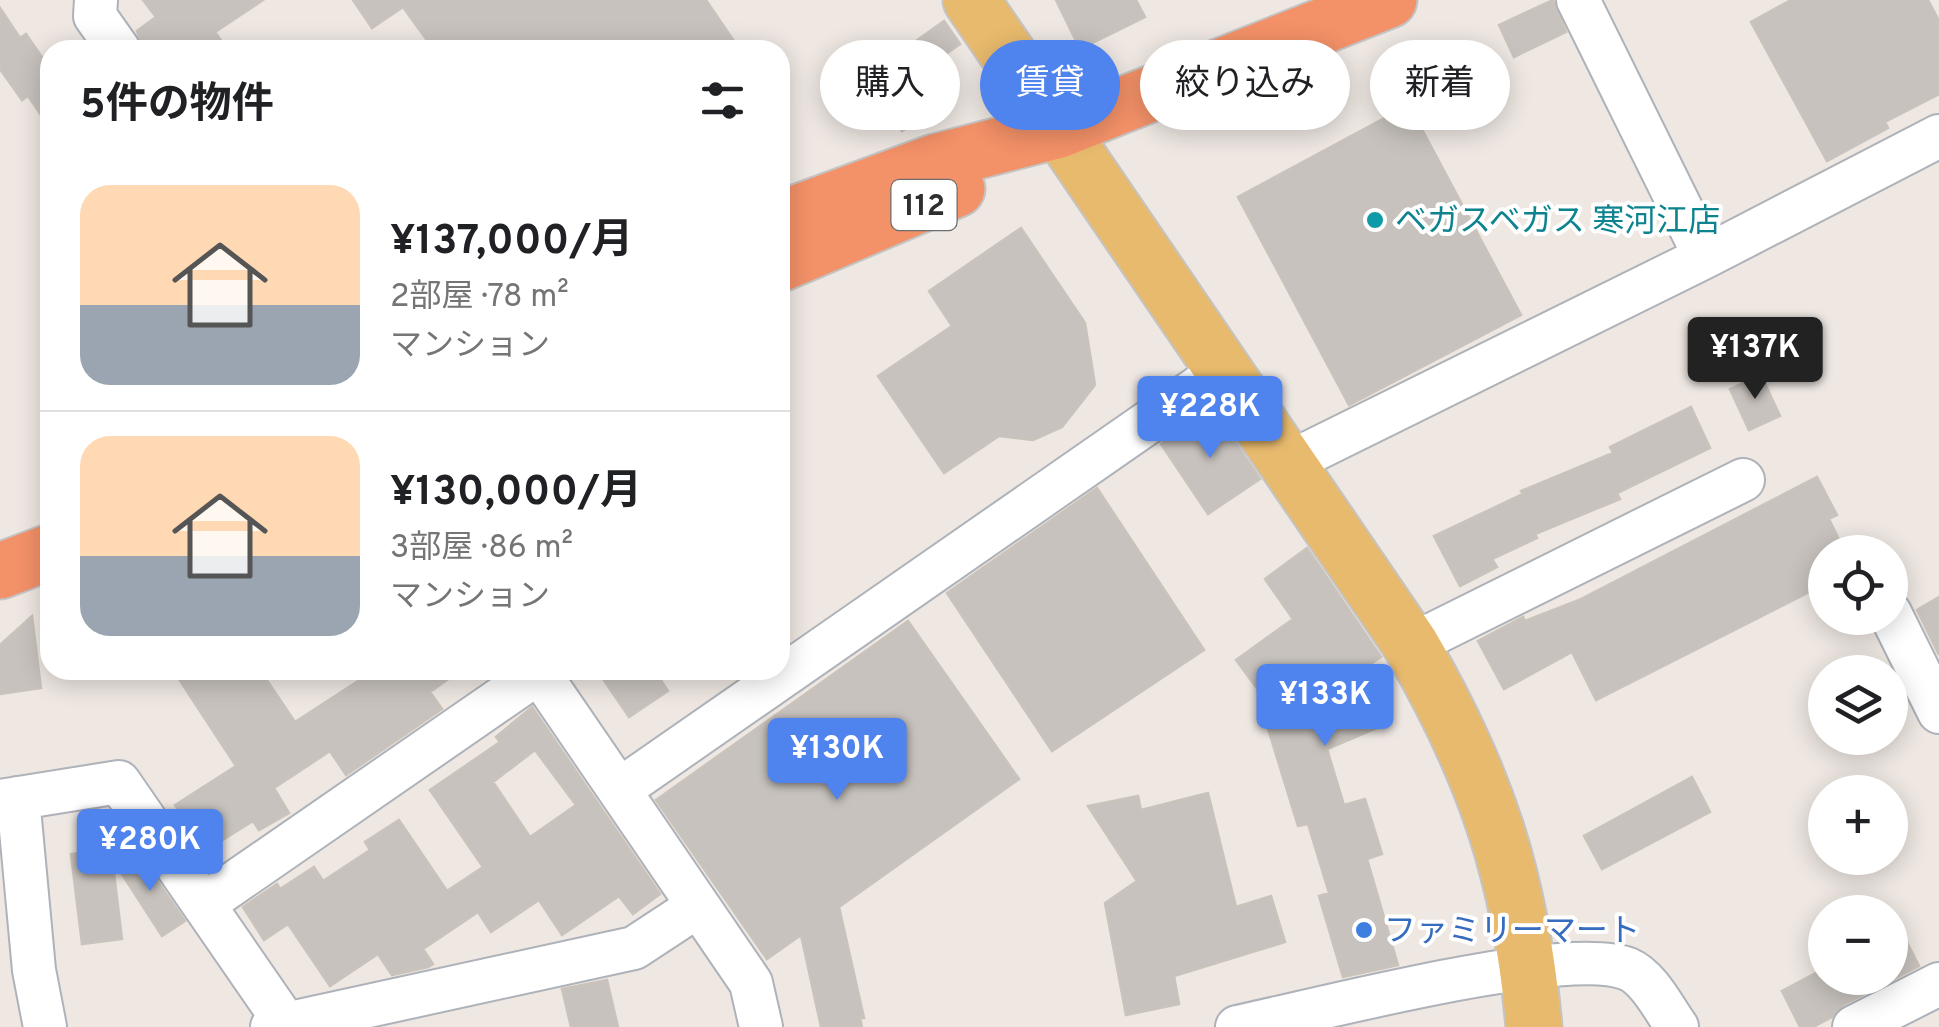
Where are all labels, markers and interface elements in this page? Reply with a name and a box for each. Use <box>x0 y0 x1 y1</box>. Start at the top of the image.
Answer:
chip: 購入 <box>820 40 960 130</box>
chip: 賃貸 <box>980 40 1120 130</box>
chip: 絞り込み <box>1140 40 1350 130</box>
chip: 新着 <box>1370 40 1510 130</box>
icon: filters <box>695 73 750 128</box>
text: 5件の物件 <box>80 80 274 133</box>
road number: 112 <box>892 180 956 230</box>
place label: ベガスベガス 寒河江店 <box>1395 203 1720 243</box>
marker: ベガスベガス 寒河江店 <box>1364 209 1386 231</box>
text: ¥137,000/月 <box>390 216 633 269</box>
icon: home <box>160 225 280 345</box>
text: 2部屋 · 78 m² <box>390 278 569 318</box>
pin: ¥137K <box>1685 317 1825 402</box>
text: マンション <box>390 327 550 367</box>
text: ¥137K <box>1710 329 1800 369</box>
pin: ¥228K <box>1140 376 1280 461</box>
text: ¥228K <box>1159 388 1261 428</box>
text: ¥130,000/月 <box>390 467 642 520</box>
icon: home <box>160 476 280 596</box>
text: 3部屋 · 86 m² <box>390 529 573 569</box>
map controls <box>1808 535 1908 995</box>
button: locate <box>1808 535 1908 635</box>
text: マンション <box>390 578 550 618</box>
button: layers <box>1808 655 1908 755</box>
pin: ¥133K <box>1255 664 1395 749</box>
text: ¥133K <box>1278 676 1372 716</box>
pin: ¥130K <box>767 718 907 803</box>
text: ¥130K <box>790 730 884 770</box>
button: + <box>1808 775 1908 875</box>
pin: ¥280K <box>80 809 220 894</box>
text: ¥280K <box>99 821 201 861</box>
button: − <box>1808 895 1908 995</box>
place label: ファミリーマート <box>1384 913 1640 953</box>
marker: ファミリーマート <box>1353 919 1375 941</box>

